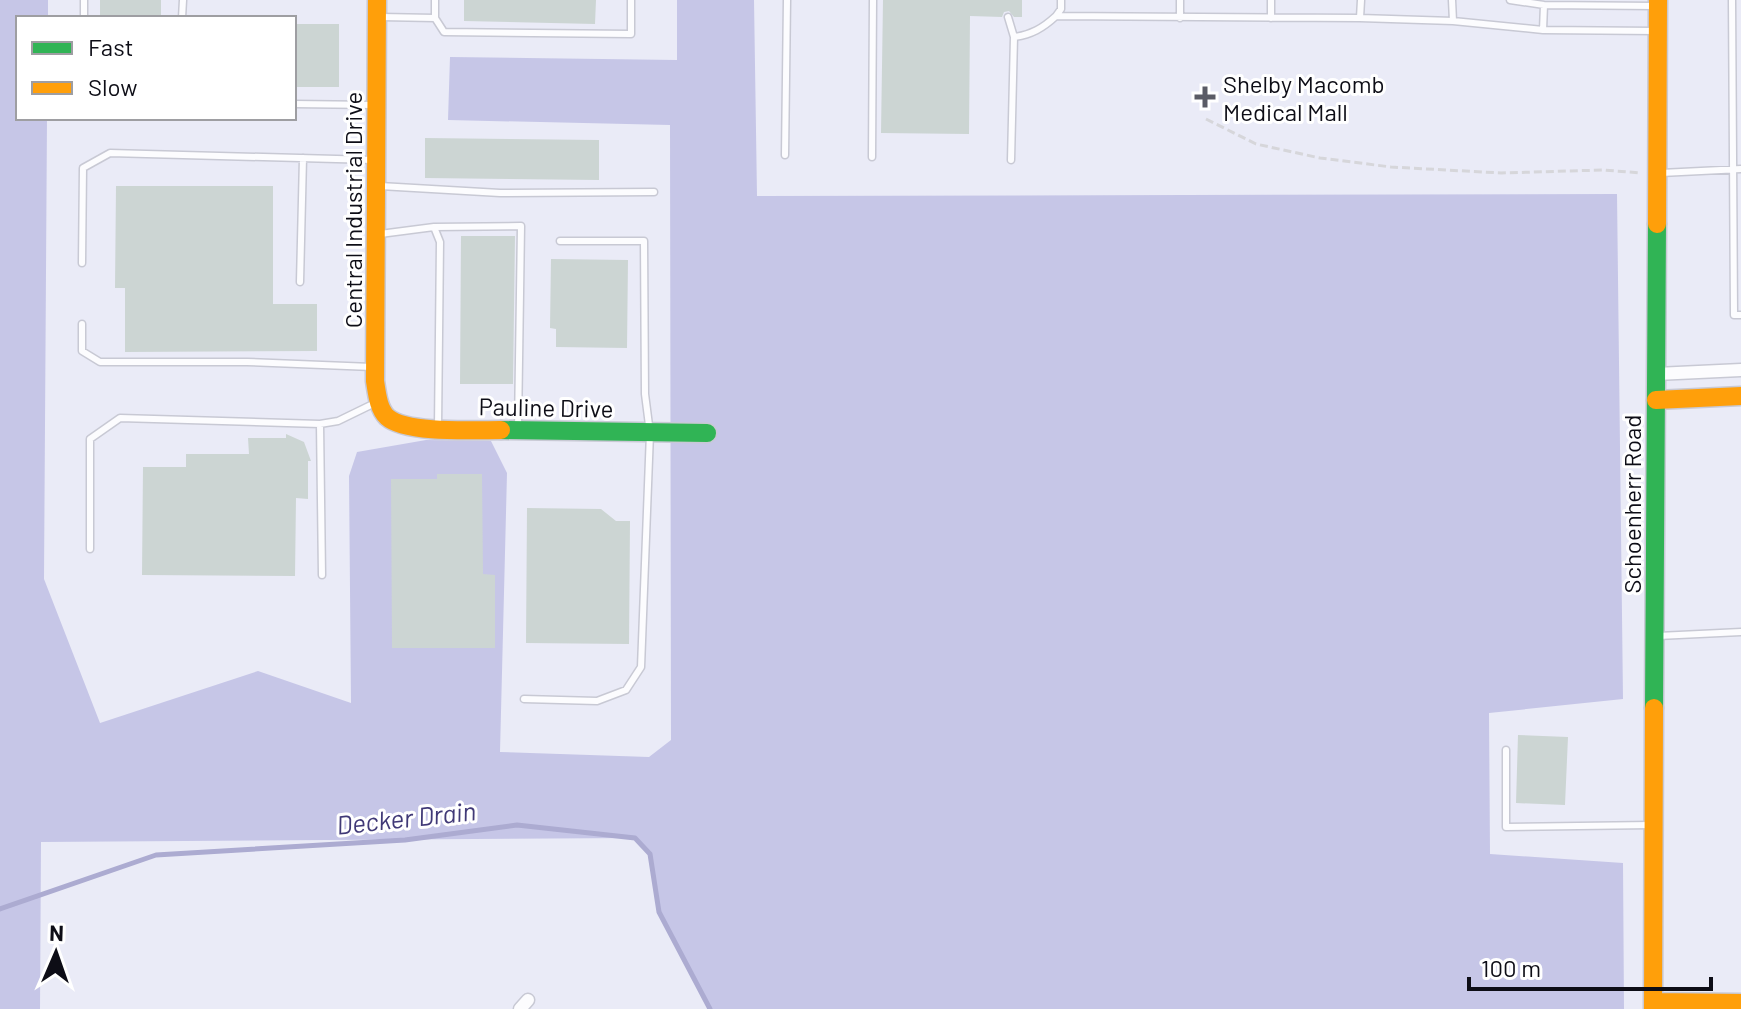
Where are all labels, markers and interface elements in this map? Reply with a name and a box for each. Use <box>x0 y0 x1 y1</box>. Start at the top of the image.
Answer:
legend <box>16 16 296 120</box>
text: Fast <box>88 32 133 61</box>
place label: Shelby Macomb Medical Mall <box>1223 69 1385 126</box>
text: Slow <box>88 72 137 101</box>
marker: Shelby Macomb Medical Mall <box>1194 86 1216 108</box>
street label: Central Industrial Drive <box>338 92 367 328</box>
street label: Pauline Drive <box>478 391 614 423</box>
street label: Schoenherr Road <box>1617 415 1646 593</box>
water label: Decker Drain <box>335 794 477 840</box>
north arrow <box>16 913 96 993</box>
text: N <box>49 919 65 945</box>
scale bar <box>1469 941 1711 991</box>
text: 100 m <box>1481 953 1541 982</box>

